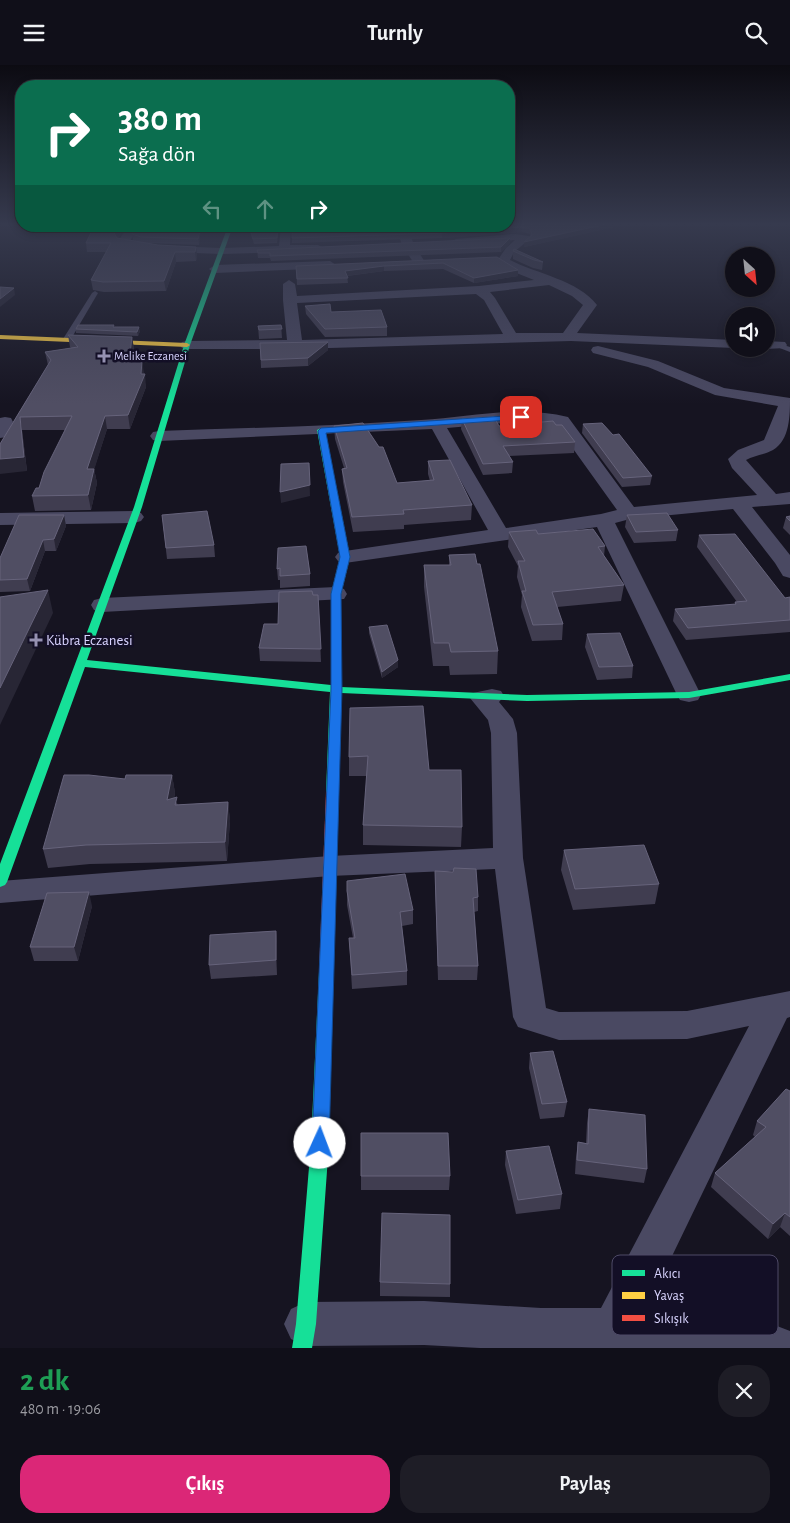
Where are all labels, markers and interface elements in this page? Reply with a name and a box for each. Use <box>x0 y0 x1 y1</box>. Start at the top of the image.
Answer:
icon: menu <box>20 19 48 47</box>
icon: search <box>742 19 770 47</box>
text: Turnly <box>367 22 423 44</box>
icon: right <box>35 100 100 165</box>
text: 380 m <box>118 102 202 137</box>
text: Sağa dön <box>118 143 196 165</box>
icon: left <box>198 195 226 223</box>
icon: ahead <box>251 195 279 223</box>
icon: right <box>304 195 332 223</box>
north arrow <box>725 247 775 297</box>
map controls <box>725 247 775 357</box>
button: sound <box>725 307 775 357</box>
marker: Melike Eczanesi <box>98 350 110 362</box>
place label: Melike Eczanesi <box>114 350 187 362</box>
pin <box>500 396 542 438</box>
icon: arrive <box>507 403 535 431</box>
place label: Kübra Eczanesi <box>46 633 133 648</box>
marker: Kübra Eczanesi <box>30 634 42 646</box>
position arrow <box>293 1116 345 1168</box>
legend <box>612 1255 778 1335</box>
text: Akıcı <box>654 1267 681 1281</box>
text: Yavaş <box>654 1289 684 1303</box>
text: Sıkışık <box>654 1312 689 1326</box>
button: close <box>718 1365 770 1417</box>
text: 2 dk <box>20 1366 69 1396</box>
text: 480 m · 19:06 <box>20 1401 101 1417</box>
button: Çıkış <box>20 1455 390 1513</box>
button: Paylaş <box>400 1455 770 1513</box>

